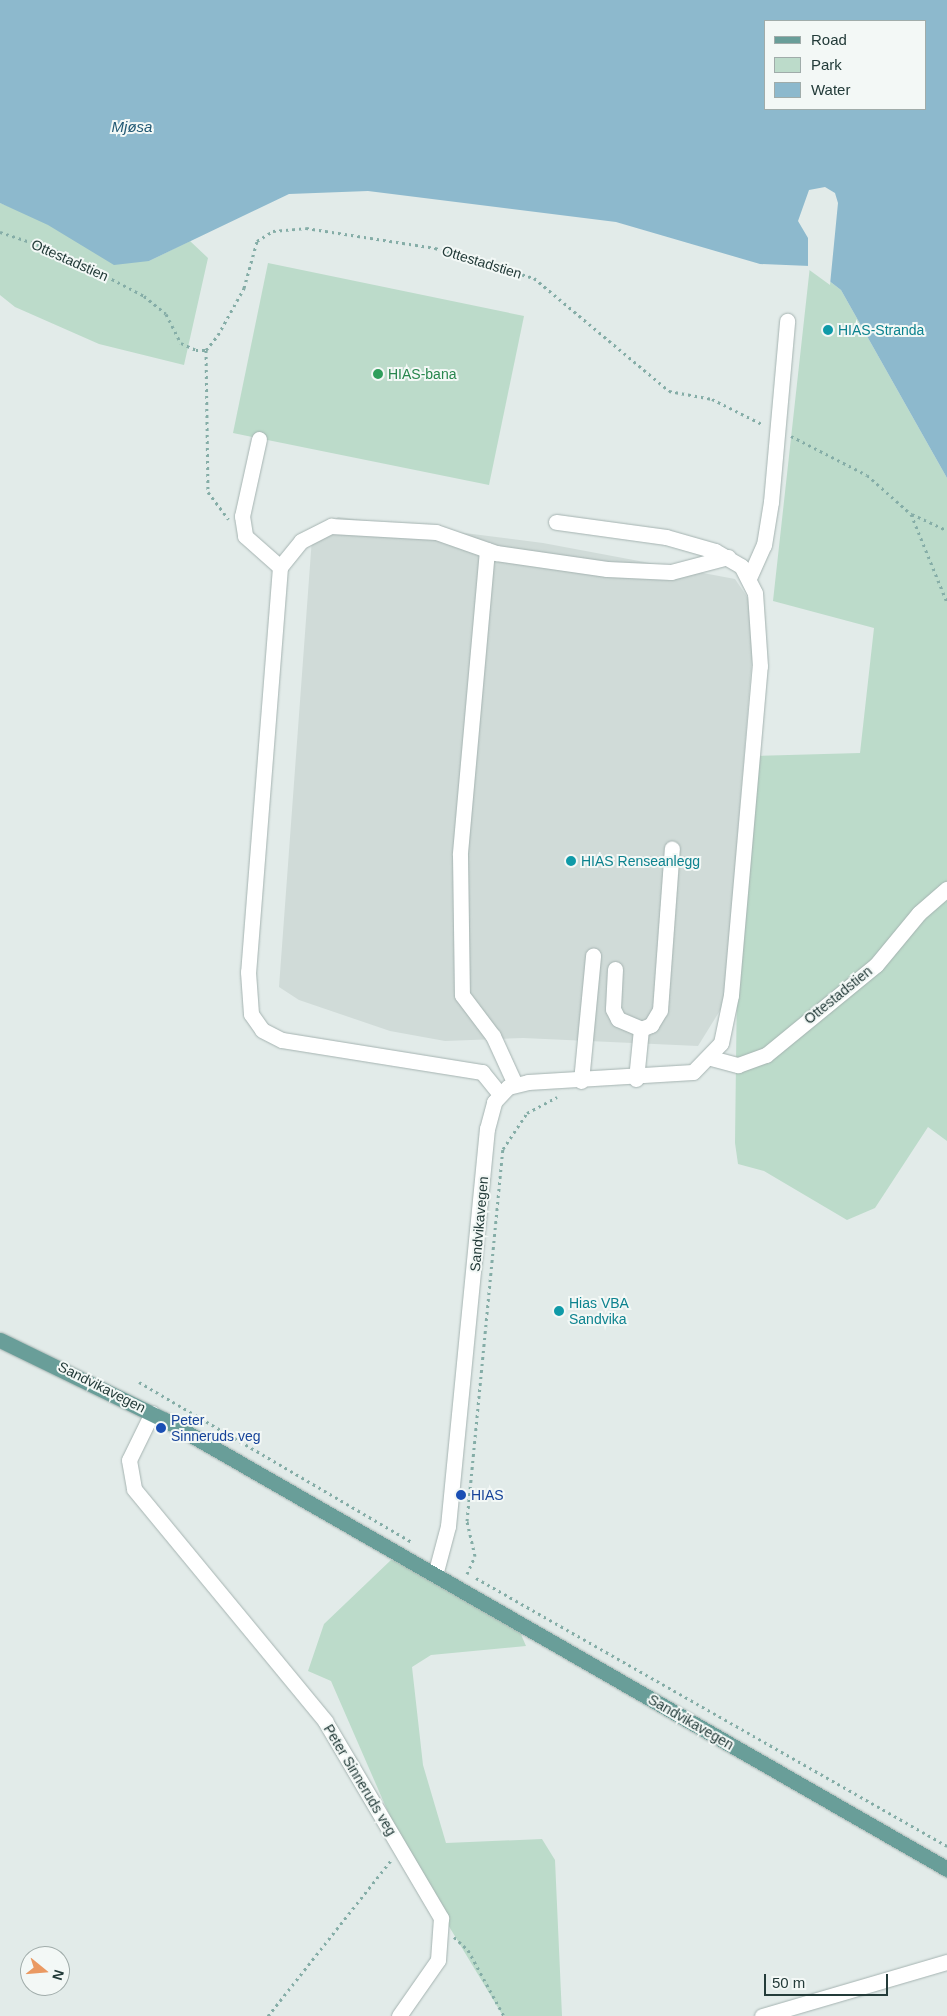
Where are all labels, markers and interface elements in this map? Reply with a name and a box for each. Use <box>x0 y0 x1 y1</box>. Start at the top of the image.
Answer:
legend <box>764 20 927 110</box>
text: Road <box>811 31 847 48</box>
text: Park <box>811 56 842 73</box>
text: Water <box>811 81 850 98</box>
water label: Mjøsa <box>112 118 152 136</box>
street label: Ottestadstien <box>29 236 111 284</box>
street label: Ottestadstien <box>440 242 524 282</box>
place label: HIAS-Stranda <box>838 322 924 338</box>
marker: HIAS-Stranda <box>822 324 834 336</box>
place label: HIAS-bana <box>388 366 456 382</box>
marker: HIAS-bana <box>372 368 384 380</box>
place label: HIAS Renseanlegg <box>581 853 700 869</box>
marker: HIAS Renseanlegg <box>565 855 577 867</box>
street label: Ottestadstien <box>801 963 875 1027</box>
street label: Sandvikavegen <box>466 1176 492 1272</box>
place label: Hias VBA Sandvika <box>569 1295 629 1328</box>
marker: Hias VBA Sandvika <box>553 1305 565 1317</box>
street label: Sandvikavegen <box>56 1358 148 1416</box>
place label: Peter Sinneruds veg <box>171 1412 261 1444</box>
marker: Peter Sinneruds veg <box>155 1422 167 1434</box>
place label: HIAS <box>471 1487 504 1503</box>
marker: HIAS <box>455 1489 467 1501</box>
street label: Sandvikavegen <box>645 1691 737 1753</box>
street label: Peter Sinneruds veg <box>320 1721 400 1839</box>
north arrow <box>20 1946 70 1996</box>
scale bar <box>767 1964 891 1996</box>
text: N <box>49 1968 68 1982</box>
text: 50 m <box>772 1974 805 1991</box>

